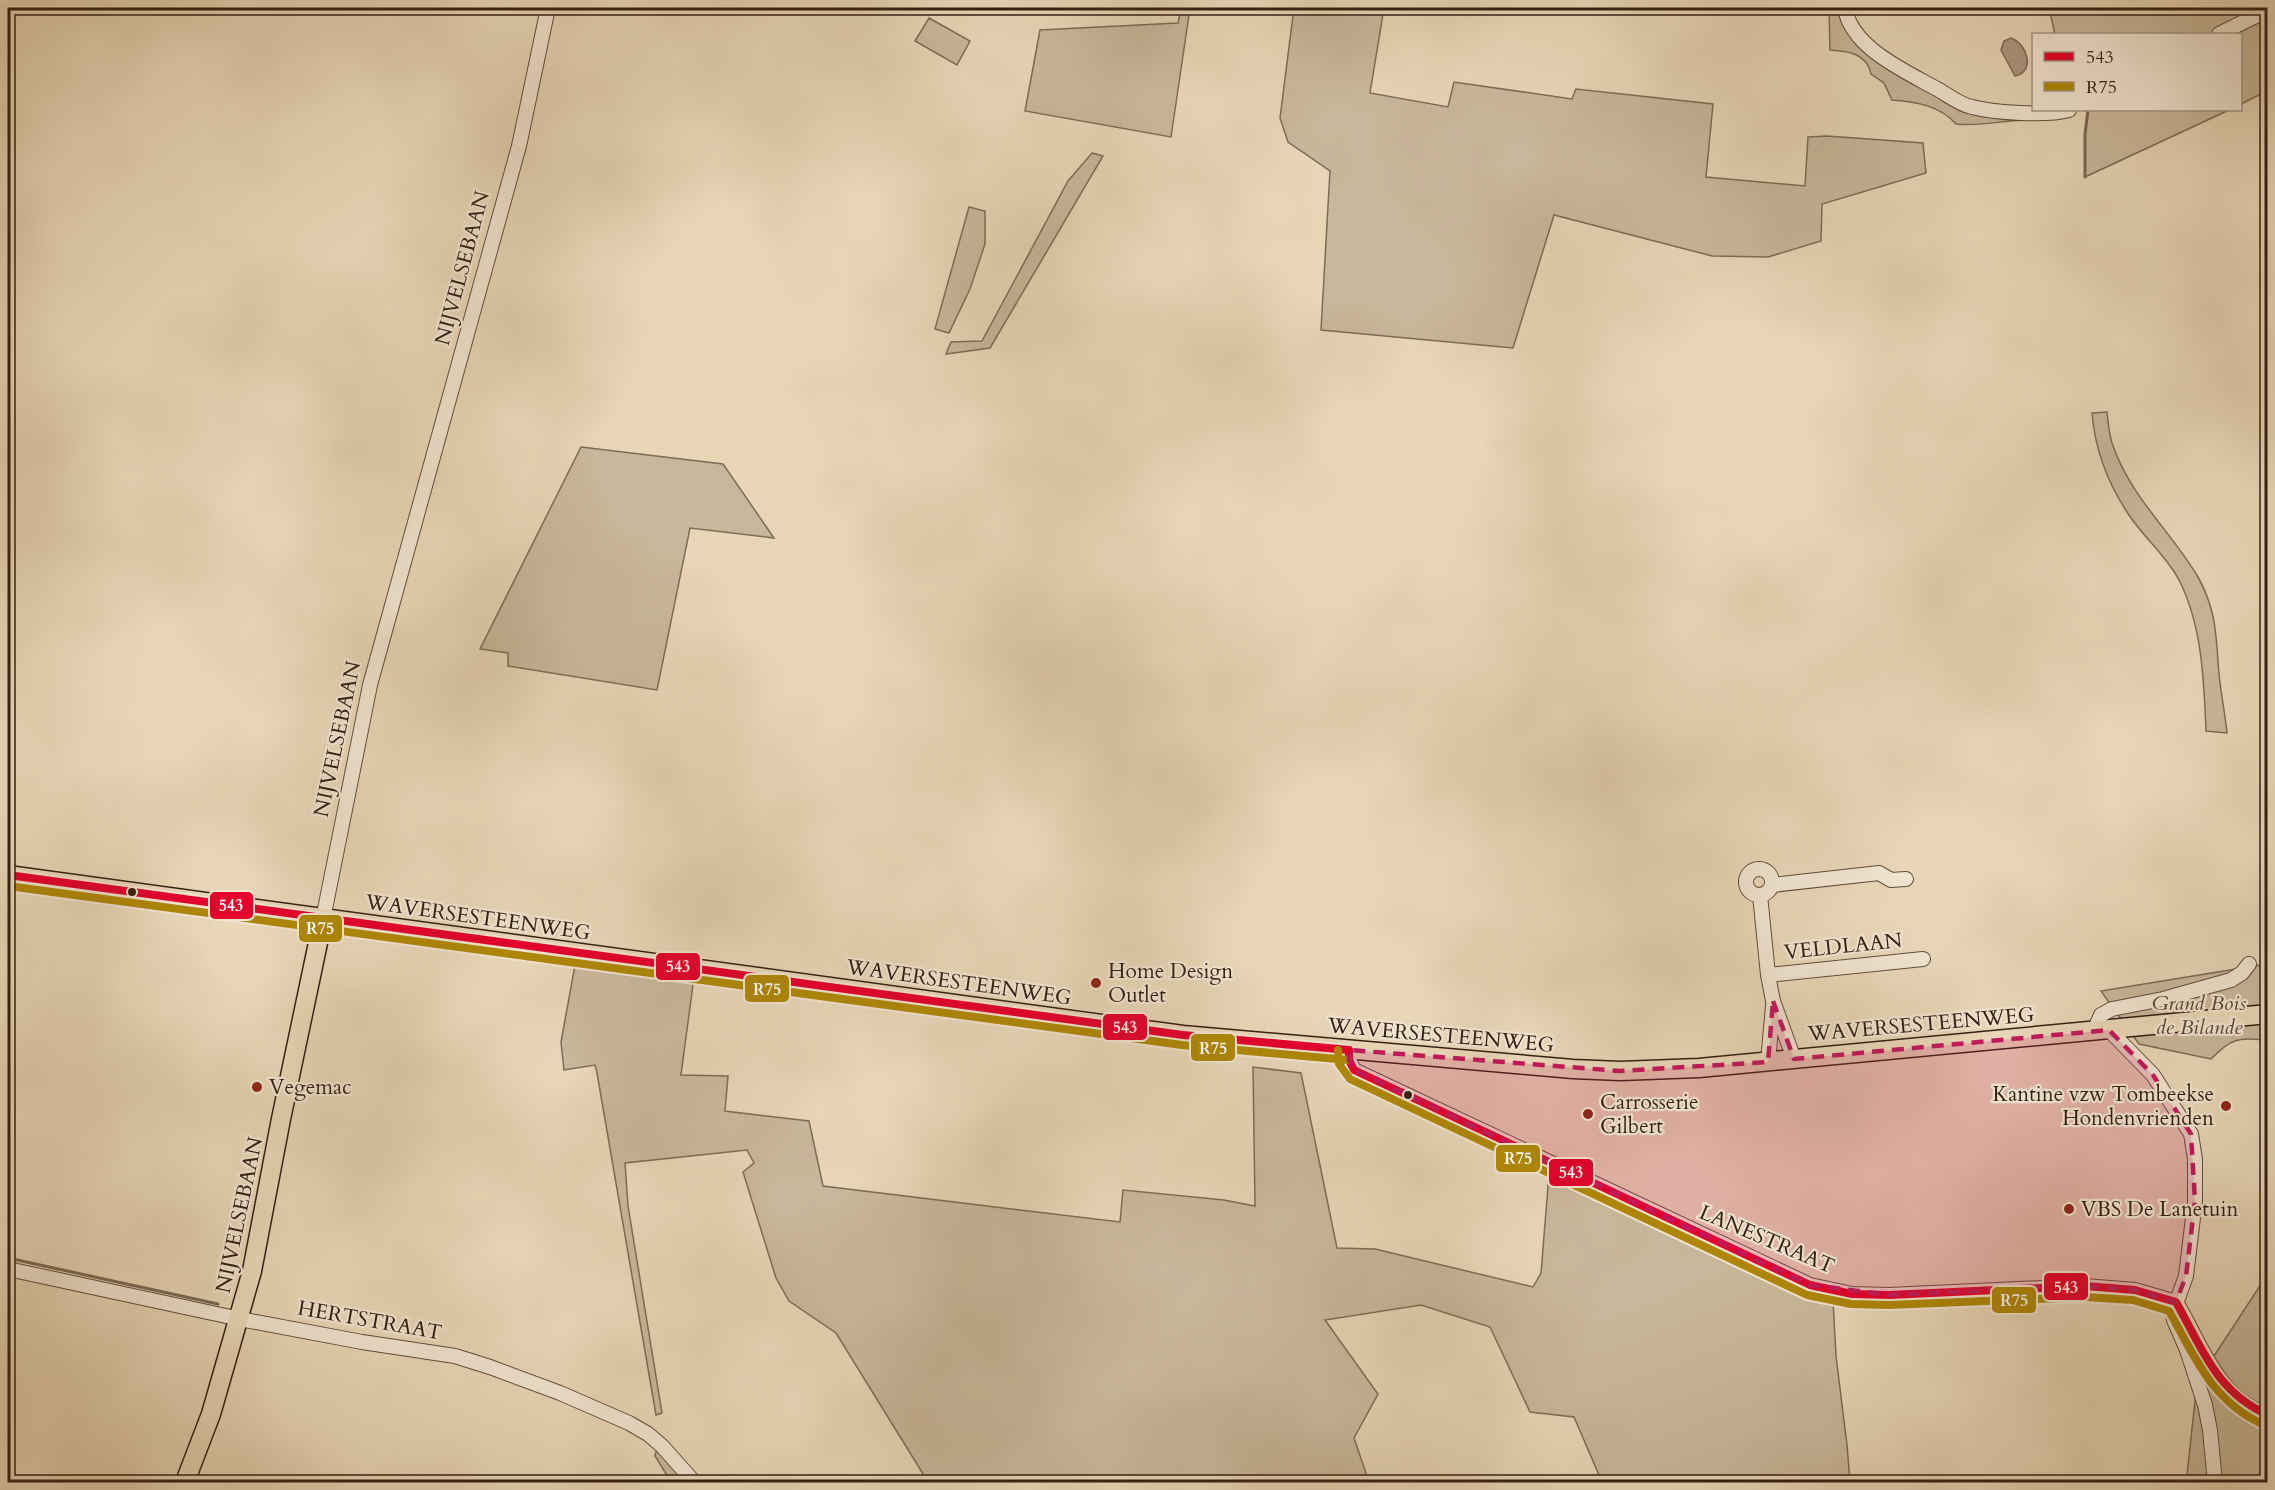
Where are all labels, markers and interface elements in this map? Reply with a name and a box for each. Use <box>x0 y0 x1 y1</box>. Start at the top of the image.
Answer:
legend <box>2032 33 2242 111</box>
text: 543 <box>2086 45 2114 70</box>
text: R75 <box>2086 75 2117 100</box>
street label: NIJVELSEBAAN <box>428 188 497 349</box>
street label: NIJVELSEBAAN <box>307 658 368 820</box>
unlabelled marker <box>126 886 138 898</box>
street label: WAVERSESTEENWEG <box>362 887 593 948</box>
line badge: 543 <box>209 891 254 920</box>
text: 543 <box>219 895 243 917</box>
line badge: R75 <box>298 914 343 943</box>
text: R75 <box>306 918 334 940</box>
street label: VELDLAAN <box>1783 926 1904 967</box>
line badge: 543 <box>655 952 701 981</box>
street label: WAVERSESTEENWEG <box>843 952 1074 1013</box>
text: 543 <box>666 956 690 978</box>
place label: Home Design Outlet <box>1108 957 1233 1010</box>
line badge: R75 <box>744 974 790 1003</box>
marker: Home Design Outlet <box>1089 976 1103 990</box>
text: R75 <box>753 979 781 1001</box>
park label: Grand Bois de Bilande <box>2152 989 2246 1042</box>
street label: WAVERSESTEENWEG <box>1806 1000 2036 1049</box>
street label: WAVERSESTEENWEG <box>1326 1011 1556 1060</box>
line badge: 543 <box>1102 1013 1148 1041</box>
text: 543 <box>1113 1017 1137 1039</box>
line badge: R75 <box>1190 1033 1236 1062</box>
text: R75 <box>1199 1038 1227 1060</box>
place label: Vegemac <box>269 1073 352 1102</box>
marker: Vegemac <box>250 1080 264 1094</box>
place label: Kantine vzw Tombeekse Hondenvrienden <box>1993 1080 2214 1133</box>
place label: Carrosserie Gilbert <box>1600 1088 1699 1141</box>
unlabelled marker <box>1402 1089 1414 1101</box>
marker: Kantine vzw Tombeekse Hondenvrienden <box>2219 1099 2233 1113</box>
marker: Carrosserie Gilbert <box>1581 1107 1595 1121</box>
street label: NIJVELSEBAAN <box>209 1134 270 1296</box>
line badge: R75 <box>1495 1144 1541 1173</box>
text: R75 <box>1504 1148 1532 1170</box>
line badge: 543 <box>1548 1158 1594 1187</box>
text: 543 <box>1559 1162 1583 1184</box>
place label: VBS De Lanetuin <box>2081 1195 2238 1224</box>
street label: LANESTRAAT <box>1695 1198 1839 1281</box>
marker: VBS De Lanetuin <box>2062 1202 2076 1216</box>
line badge: 543 <box>2043 1272 2089 1301</box>
text: 543 <box>2054 1277 2078 1299</box>
line badge: R75 <box>1991 1286 2037 1314</box>
text: R75 <box>2000 1290 2028 1312</box>
street label: HERTSTRAAT <box>295 1294 444 1347</box>

